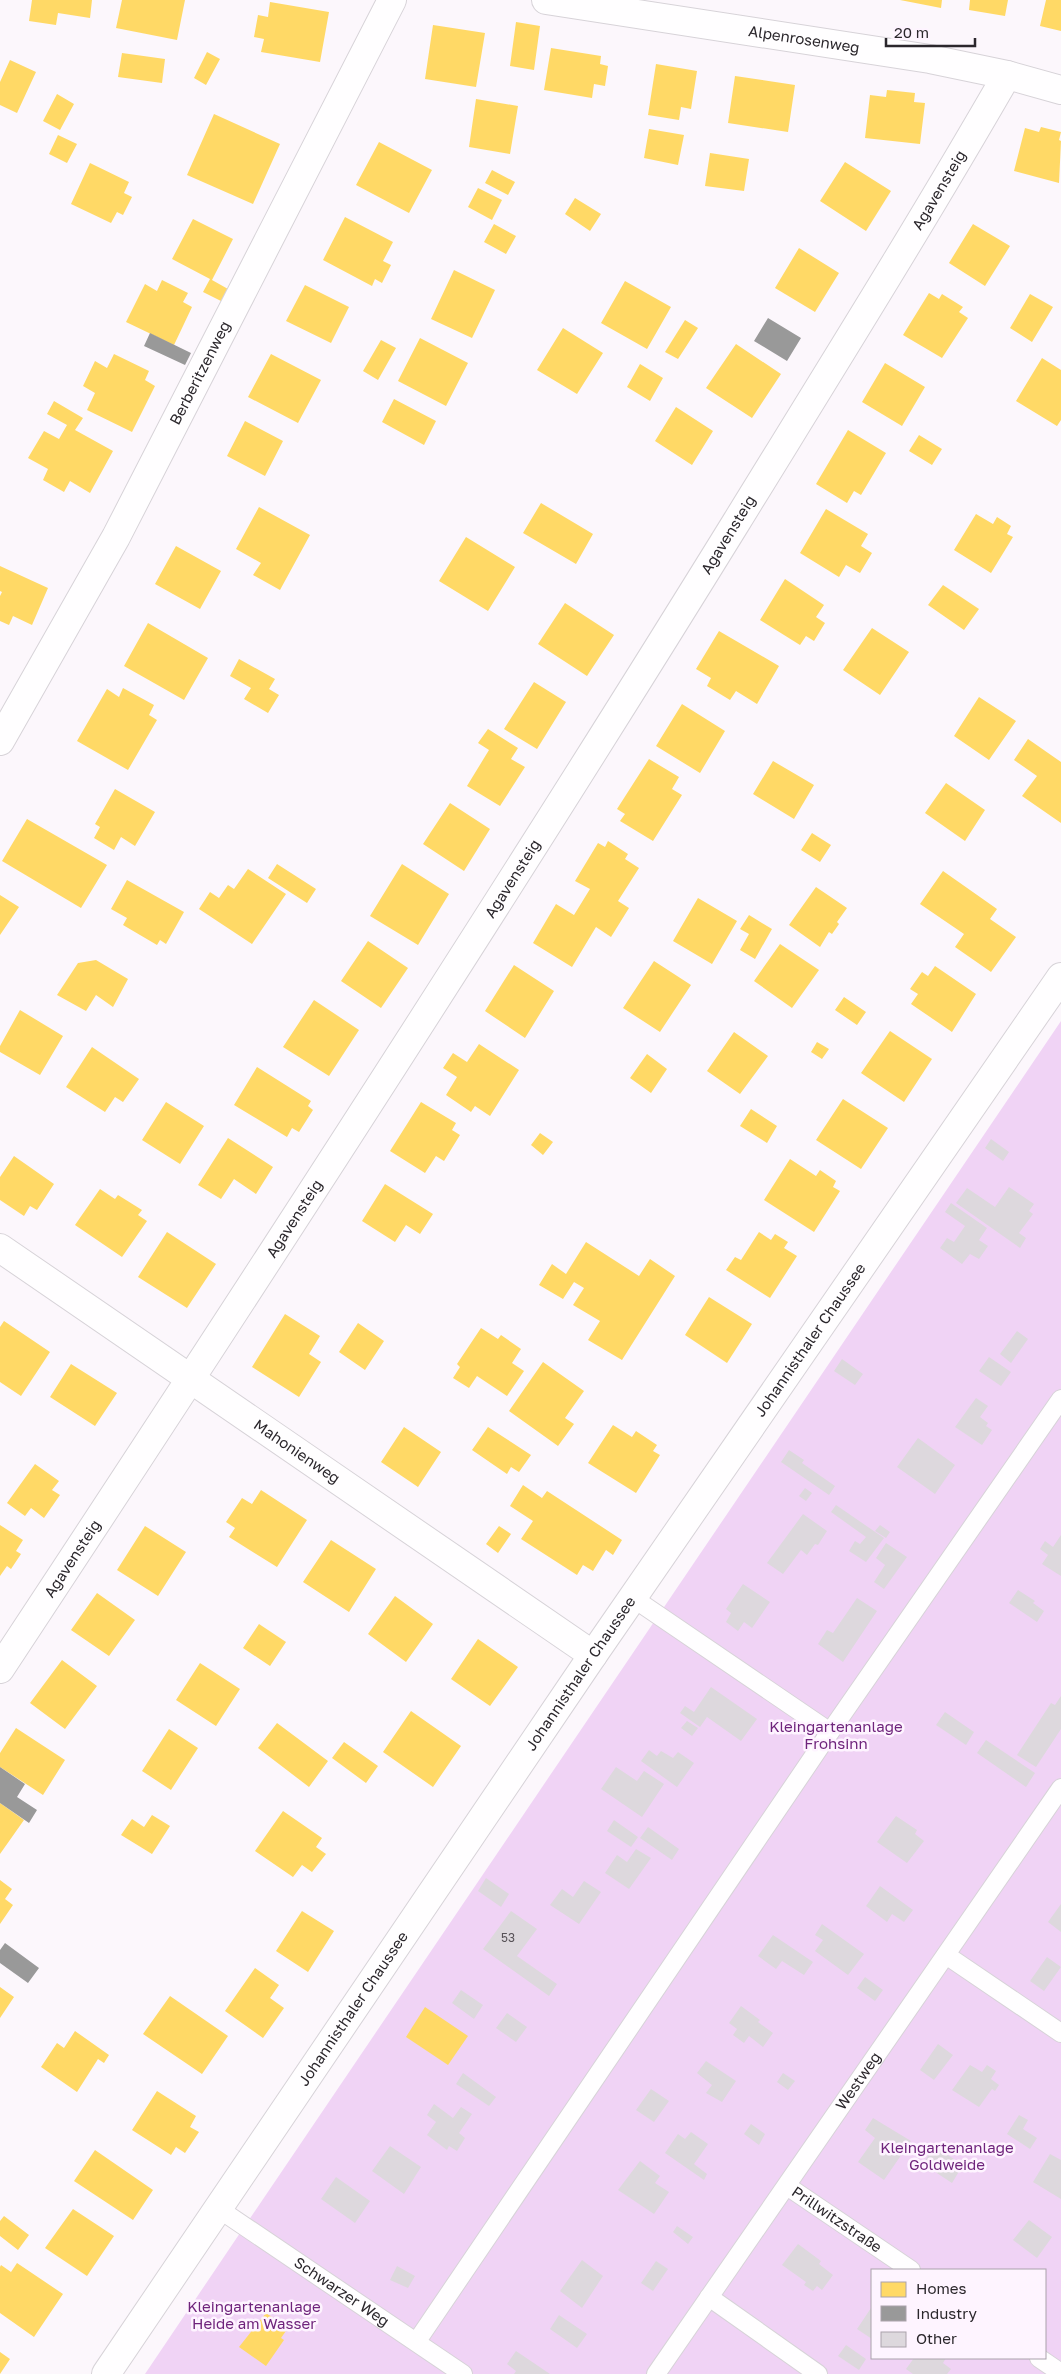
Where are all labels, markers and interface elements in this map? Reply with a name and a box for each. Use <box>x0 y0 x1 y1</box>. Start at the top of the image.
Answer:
scale bar <box>886 15 975 47</box>
street label: Alpenrosenweg <box>747 21 861 56</box>
text: 20 m <box>894 23 929 41</box>
street label: Agavensteig <box>908 147 969 233</box>
street label: Berberitzenweg <box>165 318 233 427</box>
street label: Agavensteig <box>696 492 759 577</box>
street label: Agavensteig <box>480 836 543 921</box>
street label: Agavensteig <box>262 1176 326 1261</box>
street label: Johannisthaler Chaussee <box>750 1259 869 1420</box>
street label: Mahonienweg <box>251 1415 344 1487</box>
street label: Agavensteig <box>40 1516 104 1601</box>
street label: Johannisthaler Chaussee <box>521 1592 639 1754</box>
park label: Kleingartenanlage Frohsinn <box>769 1717 903 1752</box>
street label: Johannisthaler Chaussee <box>294 1927 411 2089</box>
house number: 53 <box>501 1930 515 1945</box>
street label: Westweg <box>831 2048 884 2113</box>
park label: Kleingartenanlage Goldweide <box>880 2138 1014 2173</box>
street label: Prillwitzstraße <box>789 2182 886 2256</box>
street label: Schwarzer Weg <box>291 2253 393 2330</box>
legend <box>871 2269 1046 2359</box>
text: Homes <box>916 2279 966 2297</box>
park label: Kleingartenanlage Heide am Wasser <box>187 2297 321 2332</box>
text: Industry <box>916 2304 977 2322</box>
text: Other <box>916 2329 957 2347</box>

